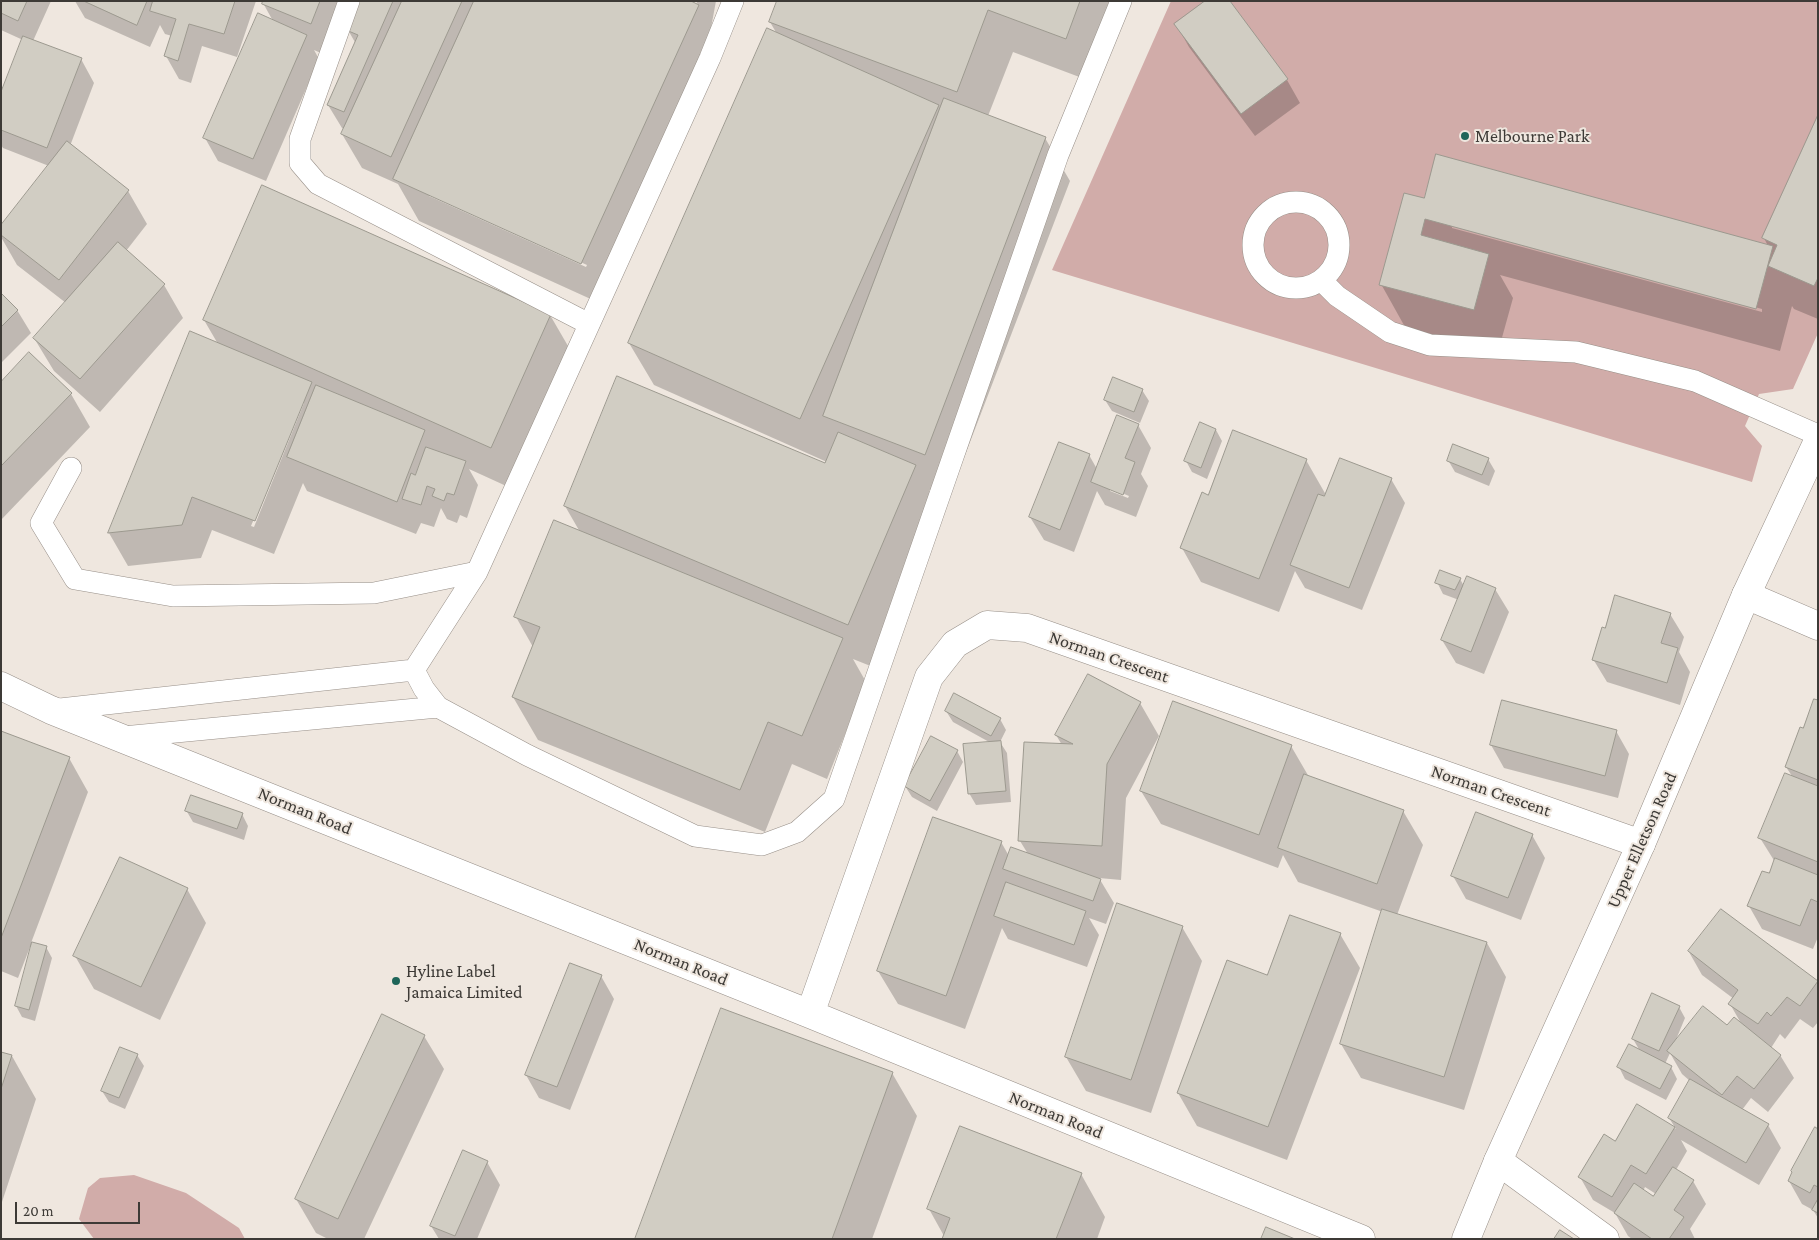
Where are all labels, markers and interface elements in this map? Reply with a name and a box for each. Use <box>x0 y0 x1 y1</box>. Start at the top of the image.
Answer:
place label: Melbourne Park <box>1475 125 1590 147</box>
marker: Melbourne Park <box>1459 130 1471 142</box>
street label: Norman Crescent <box>1046 626 1172 688</box>
street label: Norman Crescent <box>1428 760 1554 822</box>
street label: Upper Elletson Road <box>1602 769 1682 911</box>
street label: Norman Road <box>255 782 355 840</box>
street label: Norman Road <box>631 933 731 991</box>
place label: Hyline Label Jamaica Limited <box>406 960 522 1002</box>
marker: Hyline Label Jamaica Limited <box>390 975 402 987</box>
street label: Norman Road <box>1006 1086 1106 1144</box>
scale bar <box>18 1192 142 1224</box>
text: 20 m <box>23 1203 54 1219</box>

